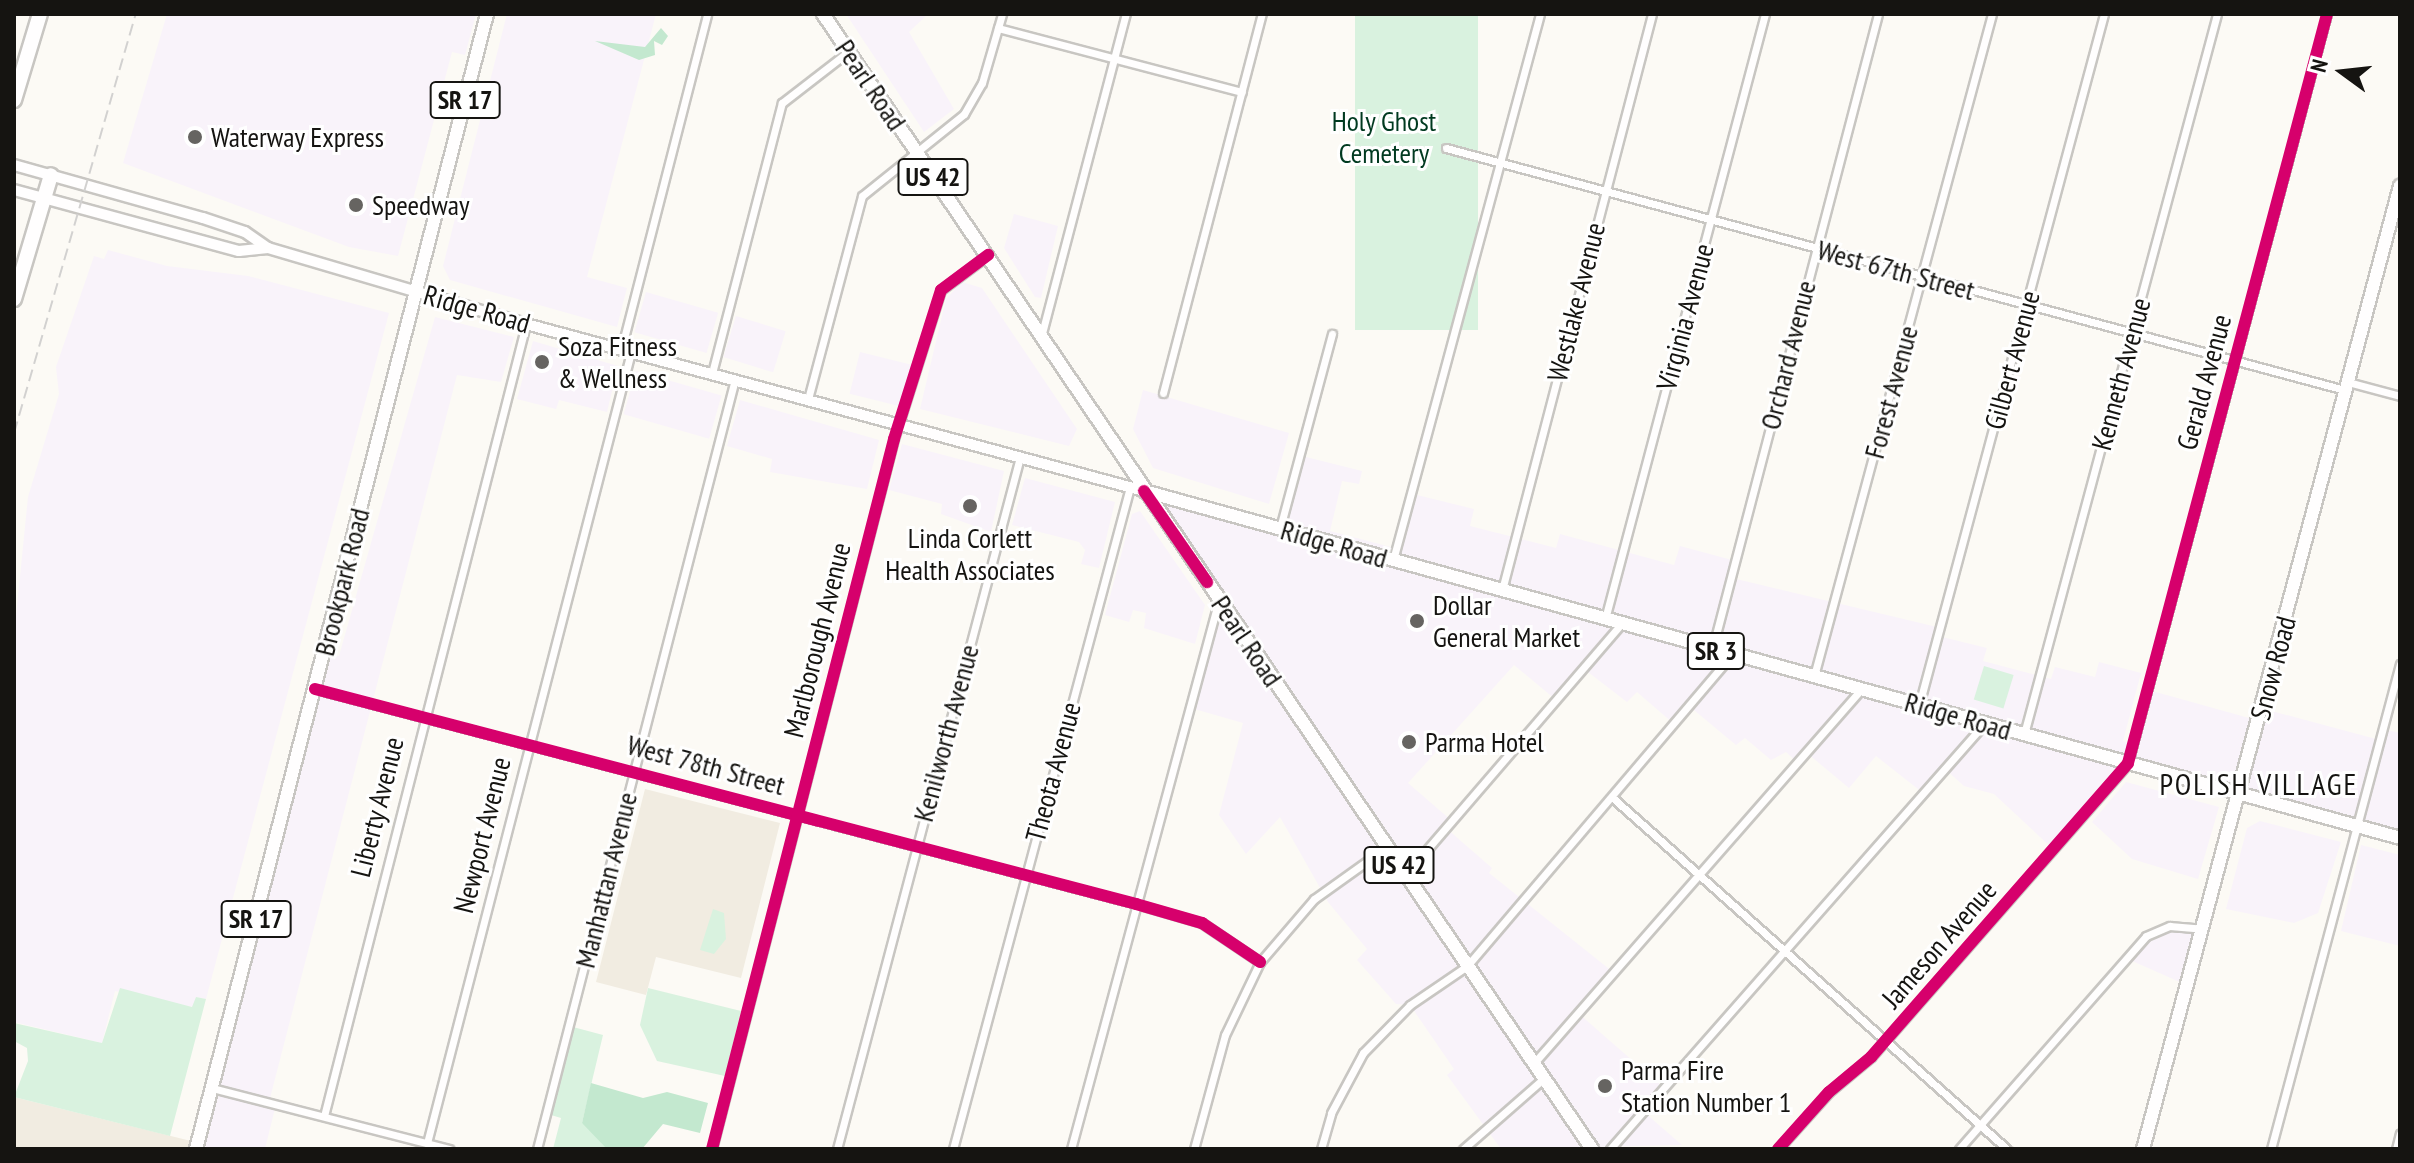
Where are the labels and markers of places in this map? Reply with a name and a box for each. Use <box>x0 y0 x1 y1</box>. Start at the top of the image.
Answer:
place label: Waterway Express <box>211 120 385 154</box>
marker: Waterway Express <box>186 128 204 146</box>
place label: Speedway <box>372 188 469 222</box>
marker: Speedway <box>347 196 365 214</box>
place label: Soza Fitness & Wellness <box>558 329 677 395</box>
marker: Soza Fitness & Wellness <box>533 353 551 371</box>
marker: Linda Corlett Health Associates <box>959 495 981 517</box>
place label: Linda Corlett Health Associates <box>885 521 1055 587</box>
place label: Dollar General Market <box>1433 588 1580 654</box>
marker: Dollar General Market <box>1408 612 1426 630</box>
place label: Parma Hotel <box>1425 725 1544 759</box>
marker: Parma Hotel <box>1400 733 1418 751</box>
place label: Parma Fire Station Number 1 <box>1621 1053 1791 1119</box>
marker: Parma Fire Station Number 1 <box>1596 1077 1614 1095</box>

